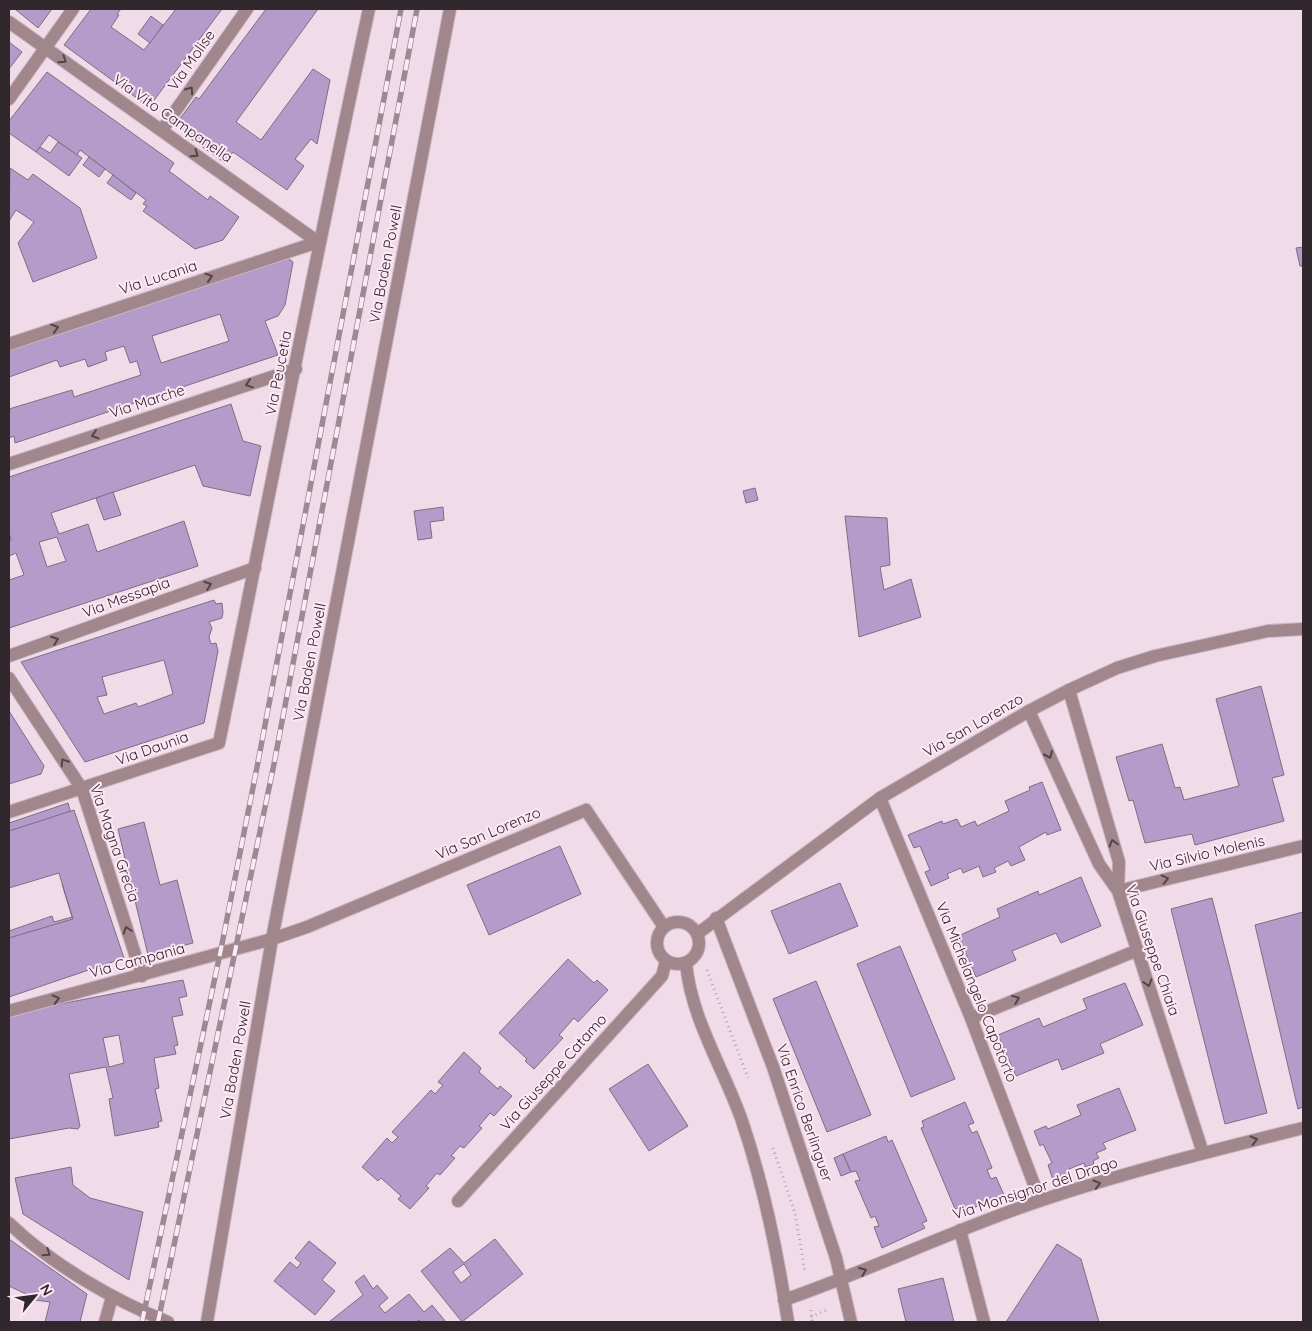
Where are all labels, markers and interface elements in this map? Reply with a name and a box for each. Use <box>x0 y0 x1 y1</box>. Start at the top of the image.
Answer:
street label: Via Molise <box>163 26 219 94</box>
one-way arrow <box>57 54 67 63</box>
street label: Via Vito Campanella <box>110 70 236 166</box>
one-way arrow <box>184 87 193 96</box>
one-way arrow <box>190 148 199 157</box>
street label: Via Baden Powell <box>364 203 406 325</box>
street label: Via Lucania <box>117 255 199 299</box>
one-way arrow <box>205 273 213 283</box>
one-way arrow <box>50 324 59 334</box>
street label: Via Peucetia <box>260 329 296 417</box>
one-way arrow <box>246 378 254 388</box>
street label: Via Marche <box>107 380 187 422</box>
one-way arrow <box>91 430 100 440</box>
street label: Via Messapia <box>80 572 172 622</box>
one-way arrow <box>203 581 211 591</box>
street label: Via Baden Powell <box>288 601 330 723</box>
one-way arrow <box>50 636 58 646</box>
street label: Via San Lorenzo <box>920 689 1026 761</box>
street label: Via Daunia <box>113 727 191 769</box>
one-way arrow <box>1043 750 1054 759</box>
one-way arrow <box>61 759 71 768</box>
street label: Via Magna Grecia <box>86 782 144 904</box>
street label: Via San Lorenzo <box>433 802 543 864</box>
street label: Via Silvio Molenis <box>1148 831 1266 875</box>
one-way arrow <box>1109 839 1119 847</box>
one-way arrow <box>1161 874 1170 885</box>
street label: Via Giuseppe Chiaia <box>1122 882 1184 1018</box>
street label: Via Michelangelo Capotorto <box>932 899 1022 1085</box>
one-way arrow <box>123 926 133 934</box>
street label: Via Campania <box>87 938 187 982</box>
one-way arrow <box>1143 979 1153 987</box>
one-way arrow <box>51 994 60 1005</box>
one-way arrow <box>1011 995 1020 1006</box>
street label: Via Baden Powell <box>215 999 255 1121</box>
street label: Via Giuseppe Catamo <box>496 1010 610 1134</box>
street label: Via Enrico Berlinguer <box>772 1041 838 1185</box>
one-way arrow <box>1249 1135 1258 1146</box>
street label: Via Monsignor del Drago <box>950 1152 1120 1224</box>
one-way arrow <box>1093 1179 1101 1189</box>
one-way arrow <box>41 1247 50 1256</box>
one-way arrow <box>858 1266 867 1277</box>
north arrow <box>10 1271 60 1321</box>
text: N <box>36 1281 57 1299</box>

